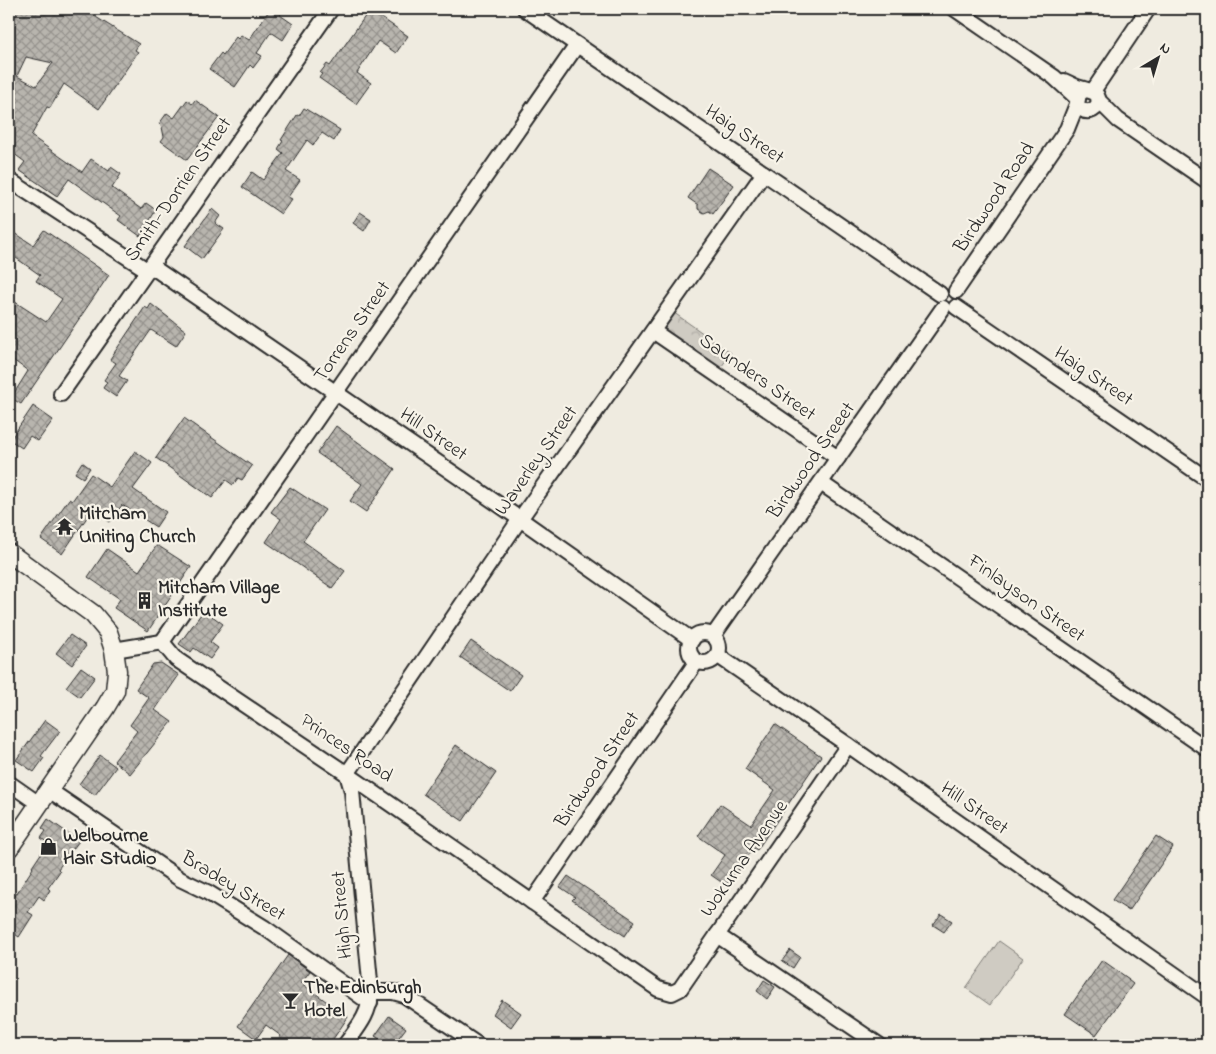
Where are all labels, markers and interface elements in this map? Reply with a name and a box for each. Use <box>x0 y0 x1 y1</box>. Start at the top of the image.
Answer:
north arrow <box>1134 32 1184 82</box>
text: N <box>1155 38 1175 60</box>
street label: Haig Street <box>698 98 790 173</box>
street label: Smith-Dorrien Street <box>118 111 240 268</box>
street label: Birdwood Road <box>947 137 1043 260</box>
street label: Torrens Street <box>307 275 399 389</box>
street label: Saunders Street <box>693 327 822 429</box>
street label: Haig Street <box>1047 340 1139 415</box>
street label: Birdwood Sreeet <box>760 396 863 526</box>
street label: Waverley Street <box>488 400 586 522</box>
street label: Hill Street <box>393 401 473 469</box>
place label: Mitcham Uniting Church <box>79 500 196 553</box>
temple icon: Mitcham Uniting Church <box>55 516 75 536</box>
street label: Finlayson Street <box>961 547 1091 650</box>
place label: Mitcham Village Institute <box>158 574 281 626</box>
building icon: Mitcham Village Institute <box>134 590 154 610</box>
street label: Birdwood Street <box>548 706 648 835</box>
street label: Princes Road <box>294 707 398 791</box>
street label: Hill Street <box>934 775 1014 843</box>
street label: Wokurna Avenue <box>694 795 796 923</box>
place label: Welbourne Hair Studio <box>63 822 156 874</box>
shop icon: Welbourne Hair Studio <box>39 837 59 857</box>
street label: Bradey Street <box>174 844 291 930</box>
street label: High Street <box>325 869 362 960</box>
place label: The Edinburgh Hotel <box>304 974 422 1026</box>
bar icon: The Edinburgh Hotel <box>280 990 300 1010</box>

